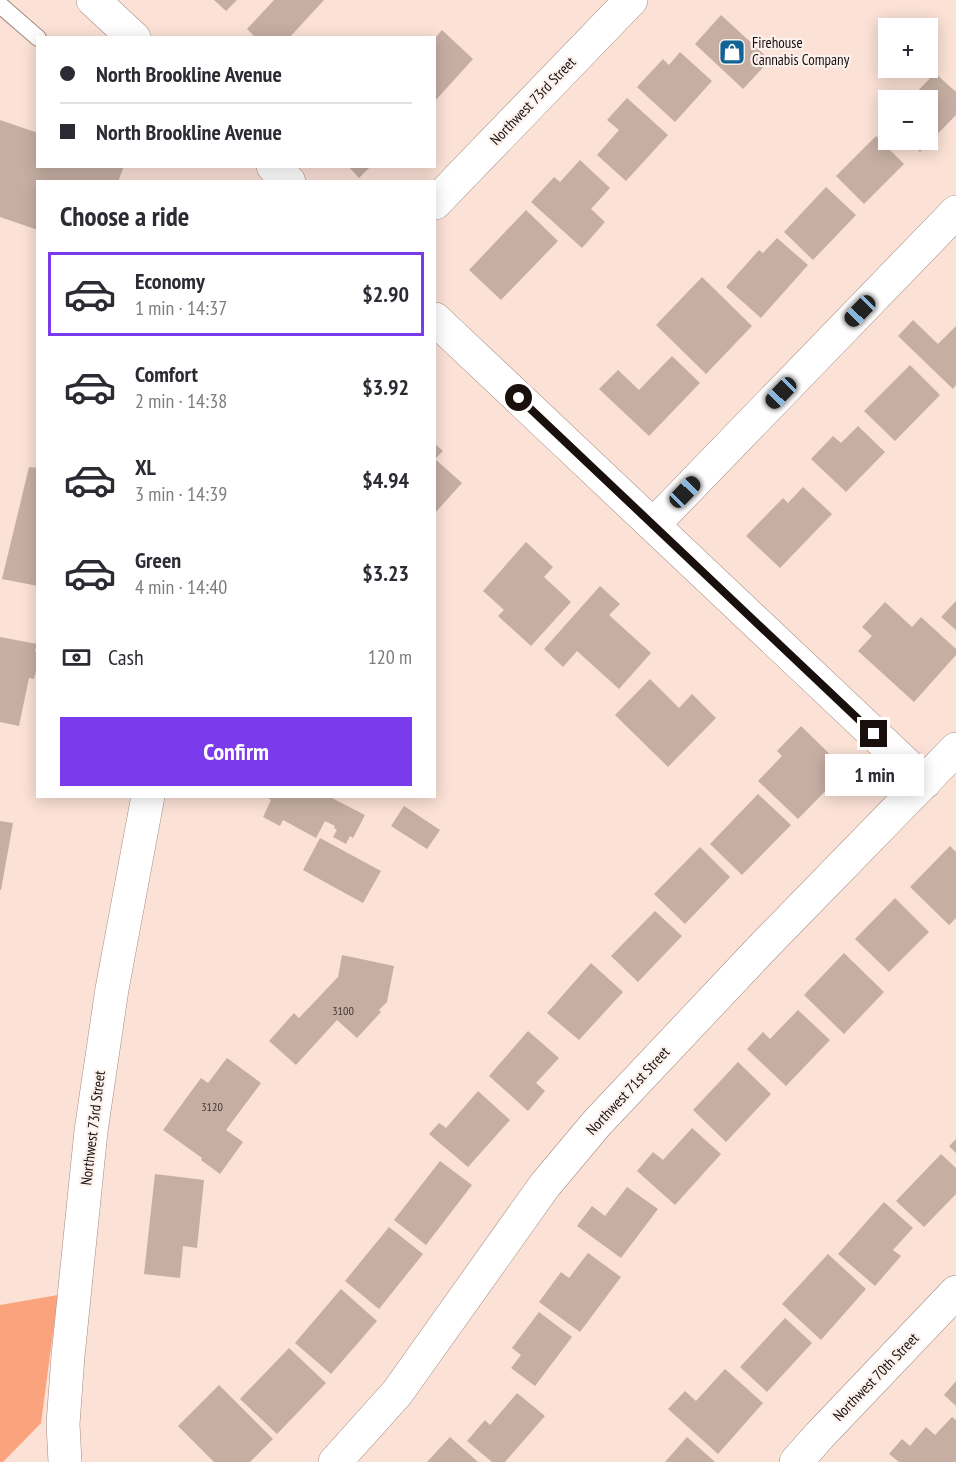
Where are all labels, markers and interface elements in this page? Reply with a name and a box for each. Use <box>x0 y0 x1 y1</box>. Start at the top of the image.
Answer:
map controls <box>878 18 938 150</box>
button: + <box>878 18 938 78</box>
place label: Firehouse Cannabis Company <box>752 33 850 69</box>
shop icon: Firehouse Cannabis Company <box>717 37 747 67</box>
street label: Northwest 73rd Street <box>486 53 580 149</box>
text: North Brookline Avenue <box>96 60 282 88</box>
button: − <box>878 90 938 150</box>
text: North Brookline Avenue <box>96 118 282 146</box>
text: Choose a ride <box>60 199 189 233</box>
icon: car <box>63 267 117 321</box>
text: Economy <box>135 267 205 295</box>
text: $2.90 <box>362 280 409 308</box>
car <box>841 292 879 330</box>
text: 1 min · 14:37 <box>135 295 227 321</box>
icon: car <box>63 360 117 414</box>
text: Comfort <box>135 360 198 388</box>
text: $3.92 <box>362 373 409 401</box>
car <box>762 374 800 412</box>
route start <box>505 384 532 411</box>
text: 2 min · 14:38 <box>135 388 227 414</box>
icon: car <box>63 453 117 507</box>
text: XL <box>135 453 156 481</box>
text: $4.94 <box>362 466 409 494</box>
car <box>666 473 704 511</box>
text: 3 min · 14:39 <box>135 481 227 507</box>
icon: car <box>63 546 117 600</box>
text: Green <box>135 546 181 574</box>
text: $3.23 <box>362 559 409 587</box>
text: 4 min · 14:40 <box>135 574 227 600</box>
icon: cash <box>60 641 93 674</box>
text: Cash <box>108 643 144 671</box>
text: 120 m <box>368 644 412 670</box>
button: Confirm <box>60 717 412 786</box>
route end <box>860 720 887 747</box>
callout: 1 min <box>824 755 924 797</box>
text: 1 min <box>854 762 895 788</box>
house number: 3100 <box>332 1003 354 1018</box>
street label: Northwest 71st Street <box>582 1043 673 1139</box>
street label: Northwest 73rd Street <box>76 1070 109 1186</box>
house number: 3120 <box>201 1099 223 1114</box>
street label: Northwest 70th Street <box>829 1329 923 1425</box>

